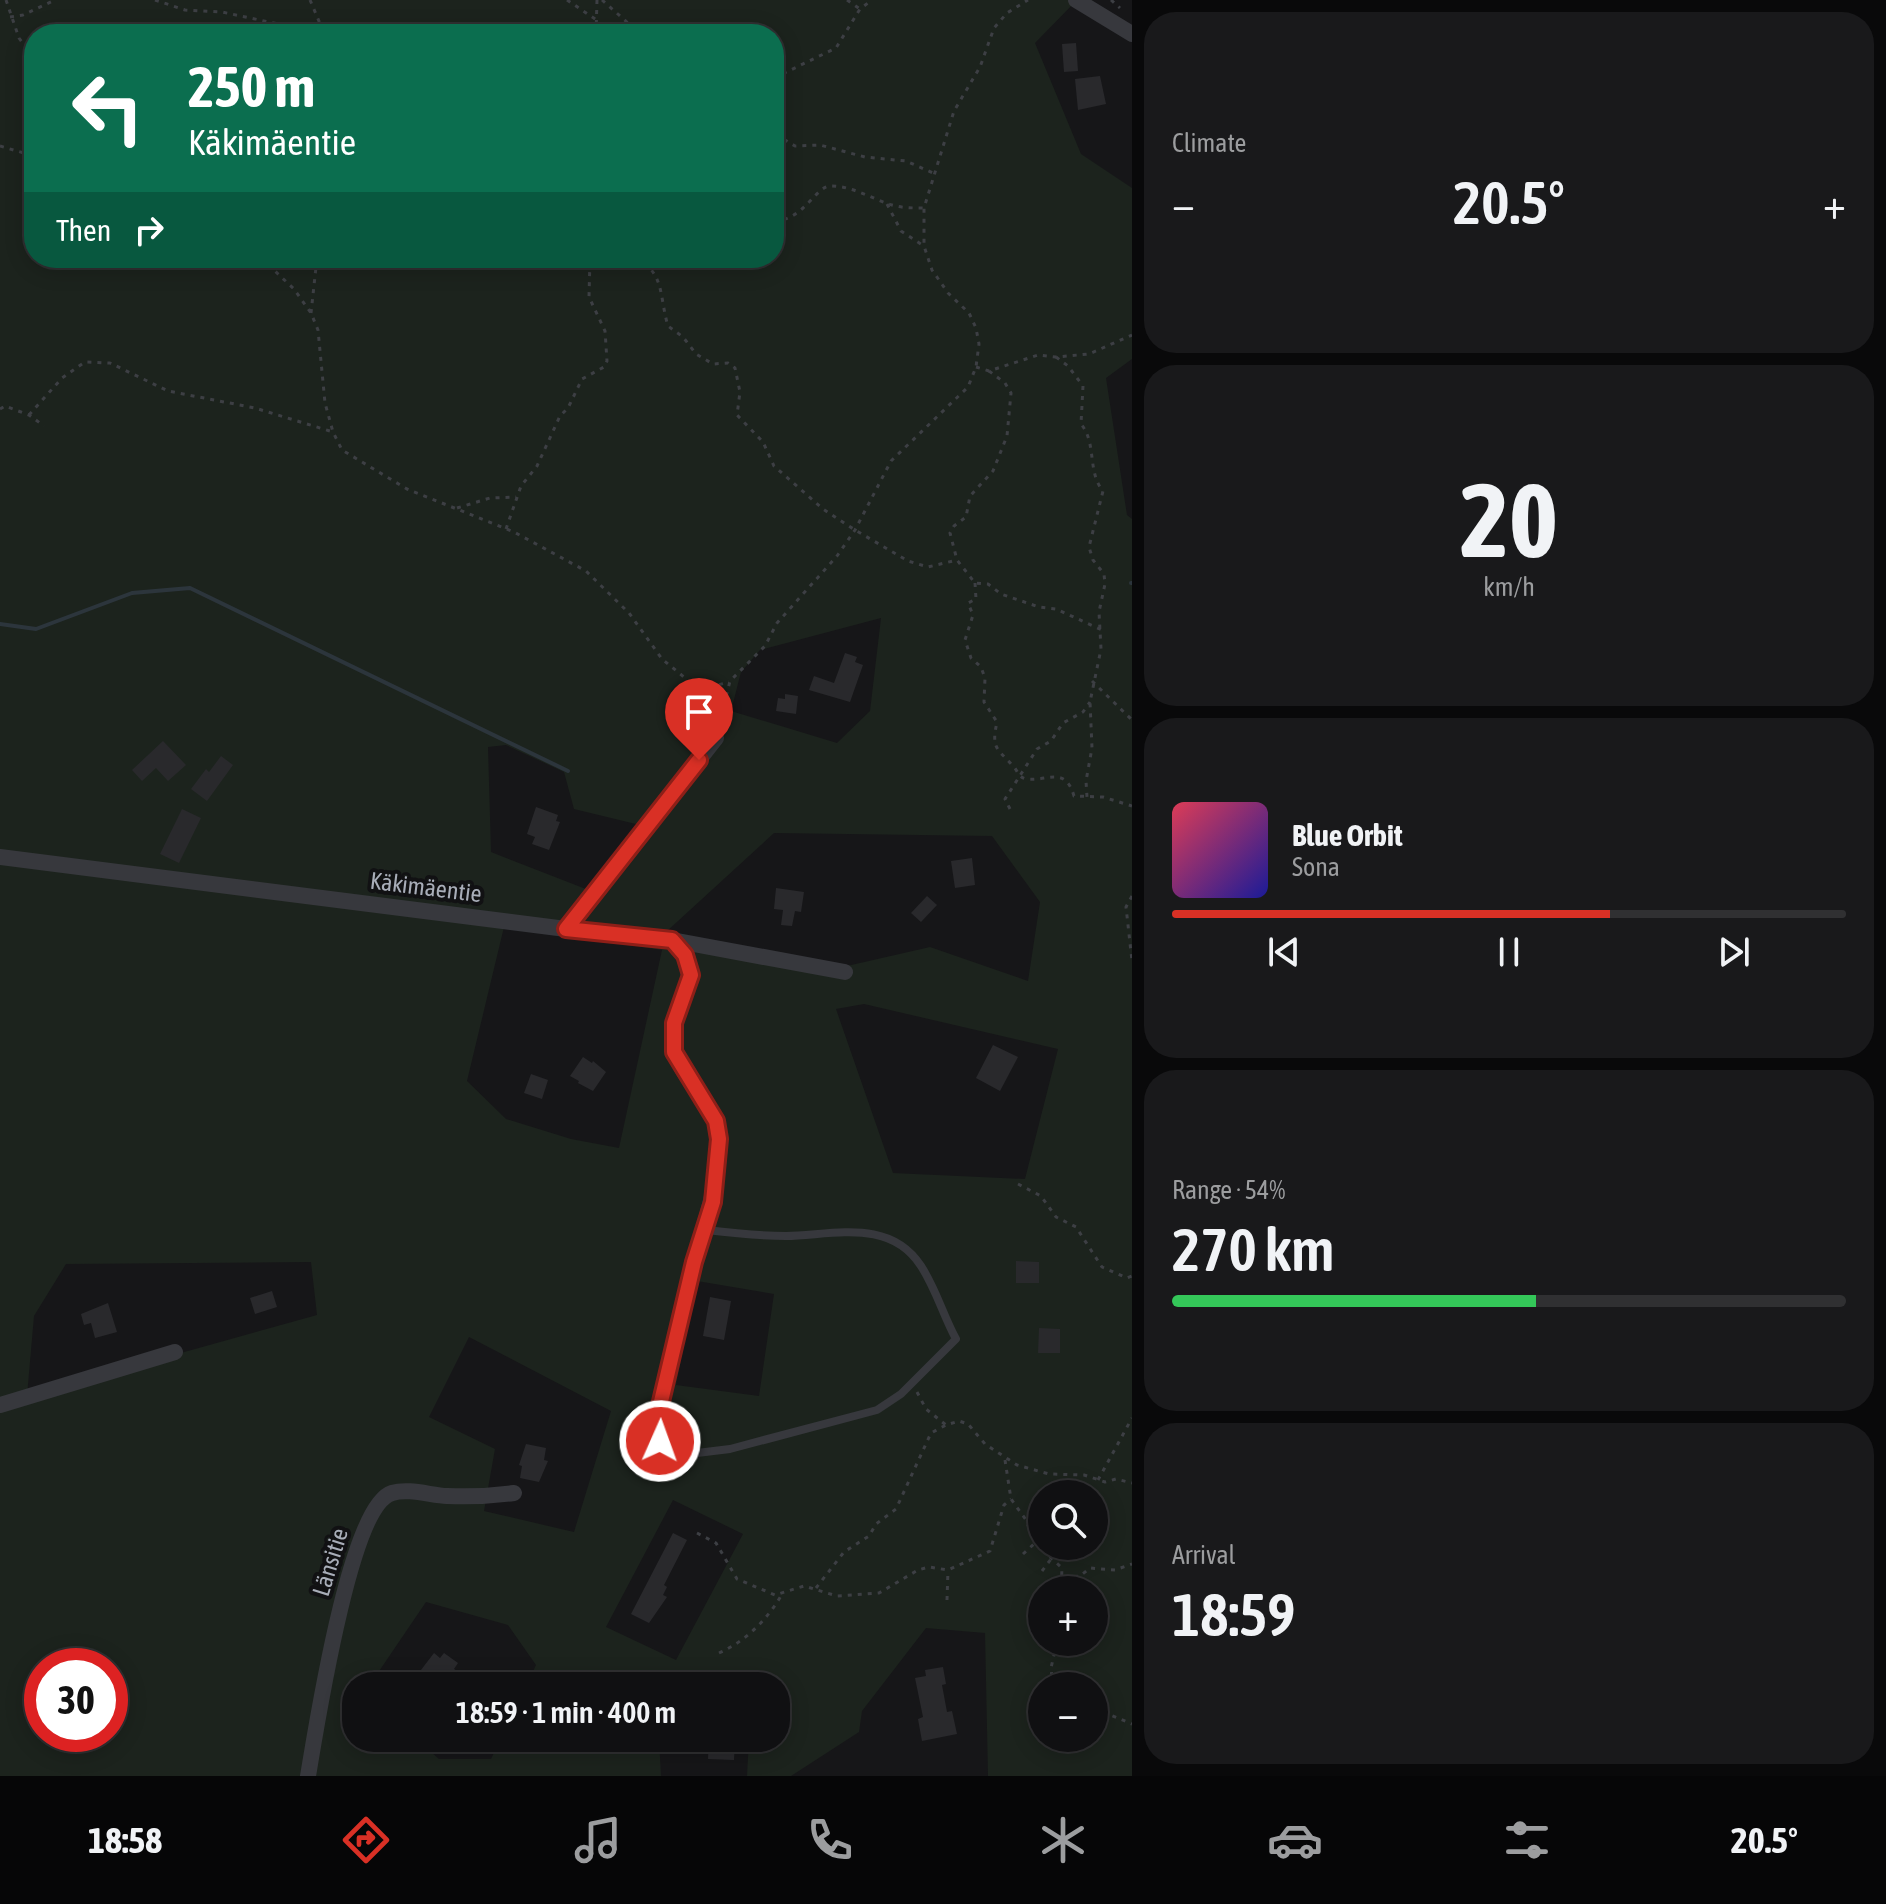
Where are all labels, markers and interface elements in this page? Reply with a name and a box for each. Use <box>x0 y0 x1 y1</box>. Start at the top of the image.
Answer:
text: 250 m <box>188 55 315 119</box>
icon: left <box>56 56 160 160</box>
text: Käkimäentie <box>188 121 356 163</box>
text: Climate <box>1172 128 1246 158</box>
text: 20.5° <box>1453 168 1565 237</box>
text: − <box>1172 178 1195 228</box>
text: + <box>1823 178 1846 228</box>
icon: right <box>127 208 171 252</box>
text: Then <box>56 213 111 247</box>
text: 20 <box>1460 460 1558 579</box>
text: km/h <box>1483 572 1535 602</box>
pin <box>665 678 733 760</box>
icon: arrive <box>677 690 721 734</box>
text: Blue Orbit <box>1292 818 1403 852</box>
text: Sona <box>1292 852 1340 882</box>
street label: Käkimäentie <box>369 867 483 907</box>
icon: previous <box>1262 930 1306 974</box>
icon: pause <box>1487 930 1531 974</box>
icon: next <box>1712 930 1756 974</box>
text: Range · 54% <box>1172 1175 1285 1205</box>
text: 270 km <box>1172 1215 1334 1284</box>
position arrow <box>618 1399 702 1483</box>
map controls <box>1028 1480 1108 1752</box>
button: search <box>1028 1480 1108 1560</box>
street label: Länsitie <box>307 1525 353 1599</box>
text: Arrival <box>1172 1540 1236 1570</box>
button: + <box>1028 1576 1108 1656</box>
text: 18:59 <box>1172 1580 1295 1649</box>
speed limit sign: 30 <box>24 1648 128 1752</box>
button: − <box>1028 1672 1108 1752</box>
text: 18:59 · 1 min · 400 m <box>456 1695 676 1729</box>
icon: directions <box>338 1812 394 1868</box>
icon: music <box>570 1812 626 1868</box>
icon: phone <box>802 1812 858 1868</box>
icon: climate <box>1035 1812 1091 1868</box>
icon: car <box>1267 1812 1323 1868</box>
icon: filters <box>1499 1812 1555 1868</box>
text: 18:58 <box>88 1819 162 1861</box>
text: 20.5° <box>1731 1819 1798 1861</box>

